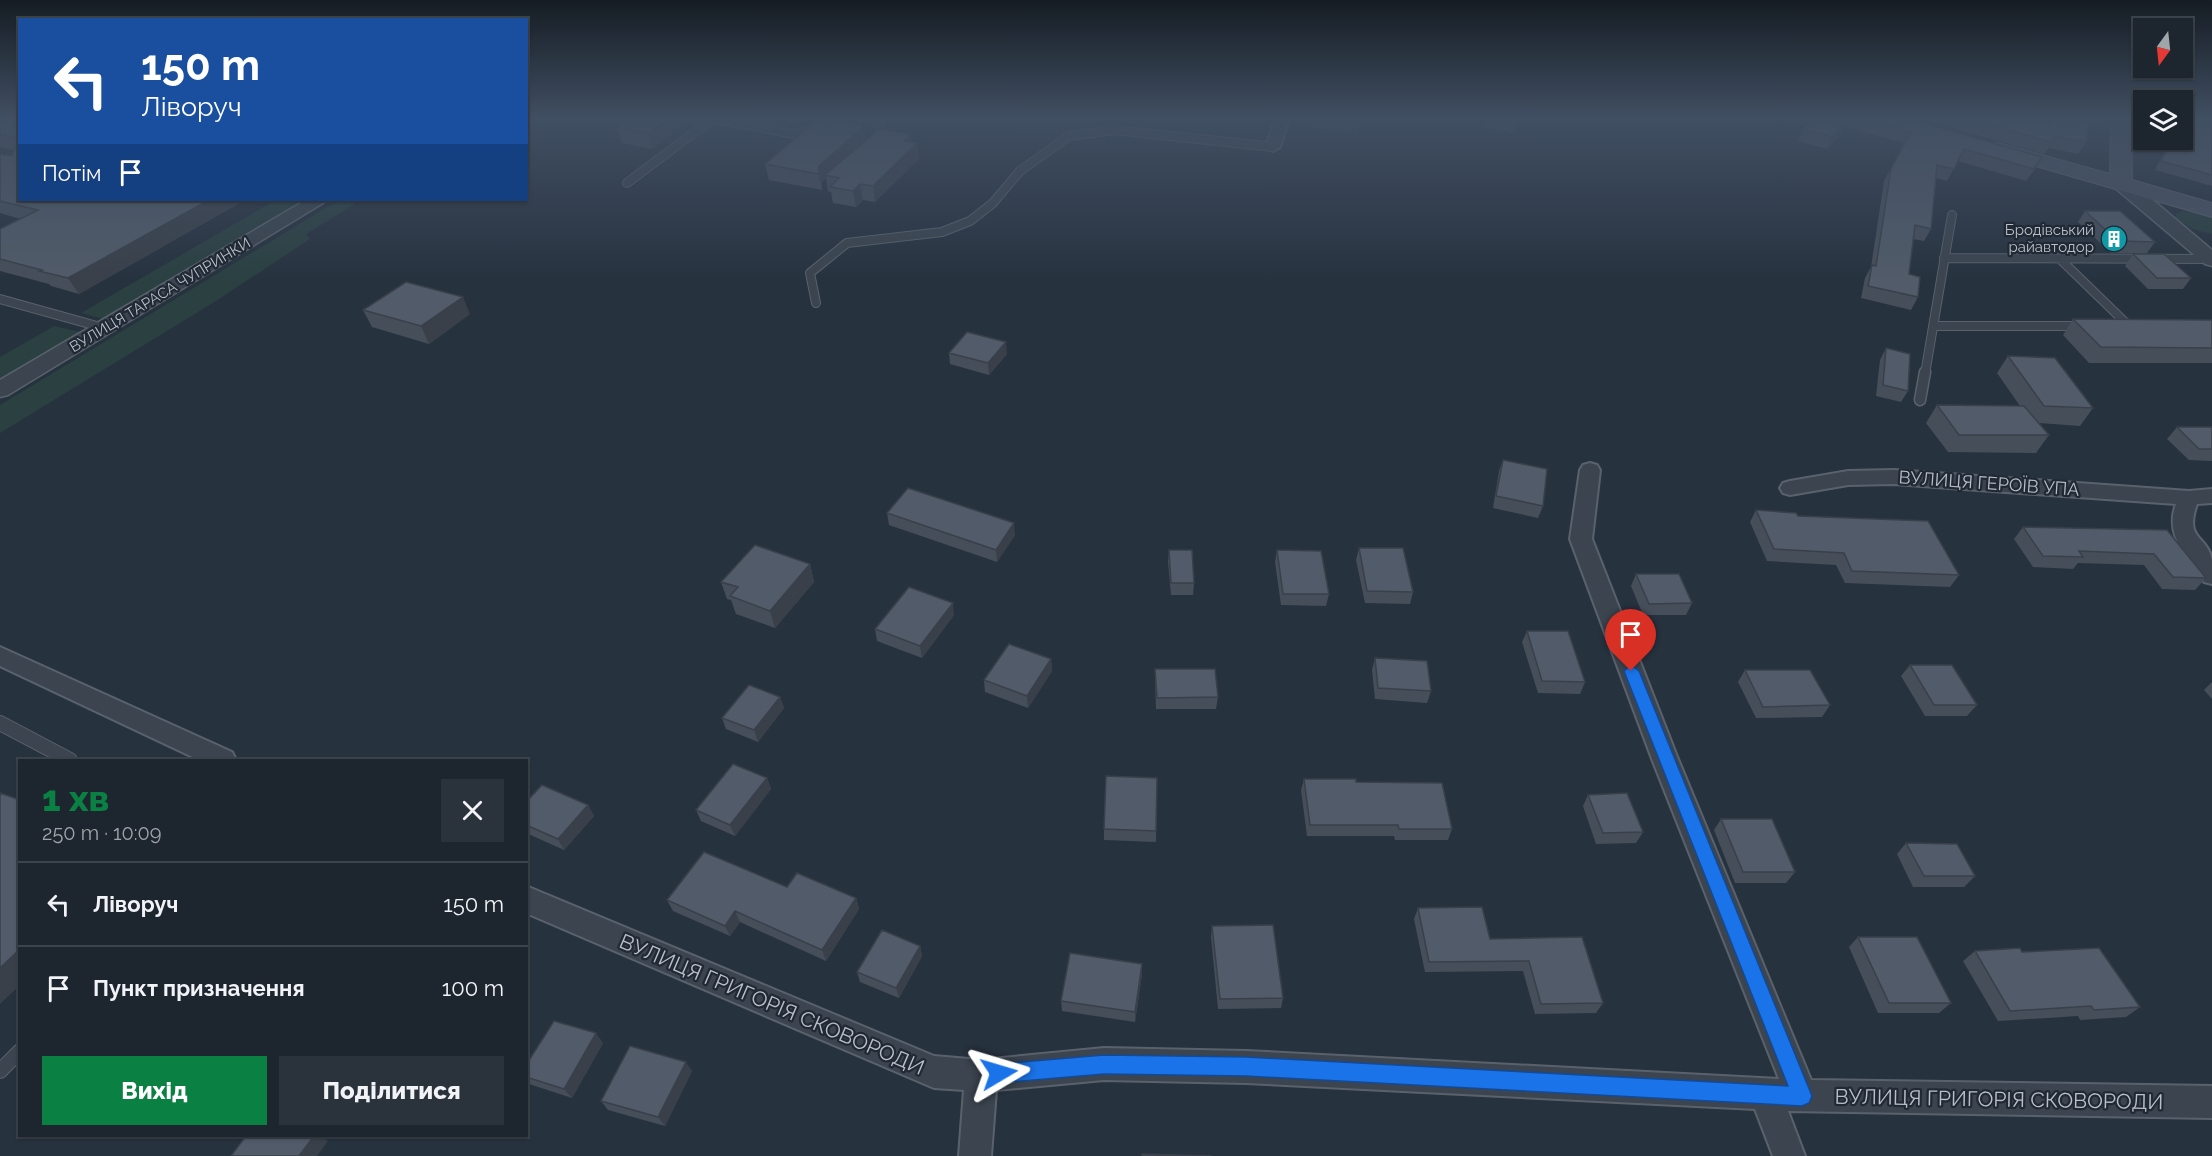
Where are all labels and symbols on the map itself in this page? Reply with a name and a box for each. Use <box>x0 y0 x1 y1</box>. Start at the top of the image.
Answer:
north arrow <box>2133 18 2193 78</box>
place label: Бродівський райавтодор <box>2005 221 2094 256</box>
building icon: Бродівський райавтодор <box>2099 224 2129 254</box>
street label: ВУЛИЦЯ ТАРАСА ЧУПРИНКИ <box>66 234 254 356</box>
street label: ВУЛИЦЯ ГЕРОЇВ УПА <box>1898 466 2080 500</box>
pin <box>1605 609 1656 671</box>
street label: ВУЛИЦЯ ГРИГОРІЯ СКОВОРОДИ <box>616 928 928 1080</box>
position arrow <box>967 1041 1031 1105</box>
street label: ВУЛИЦЯ ГРИГОРІЯ СКОВОРОДИ <box>1834 1084 2164 1114</box>

